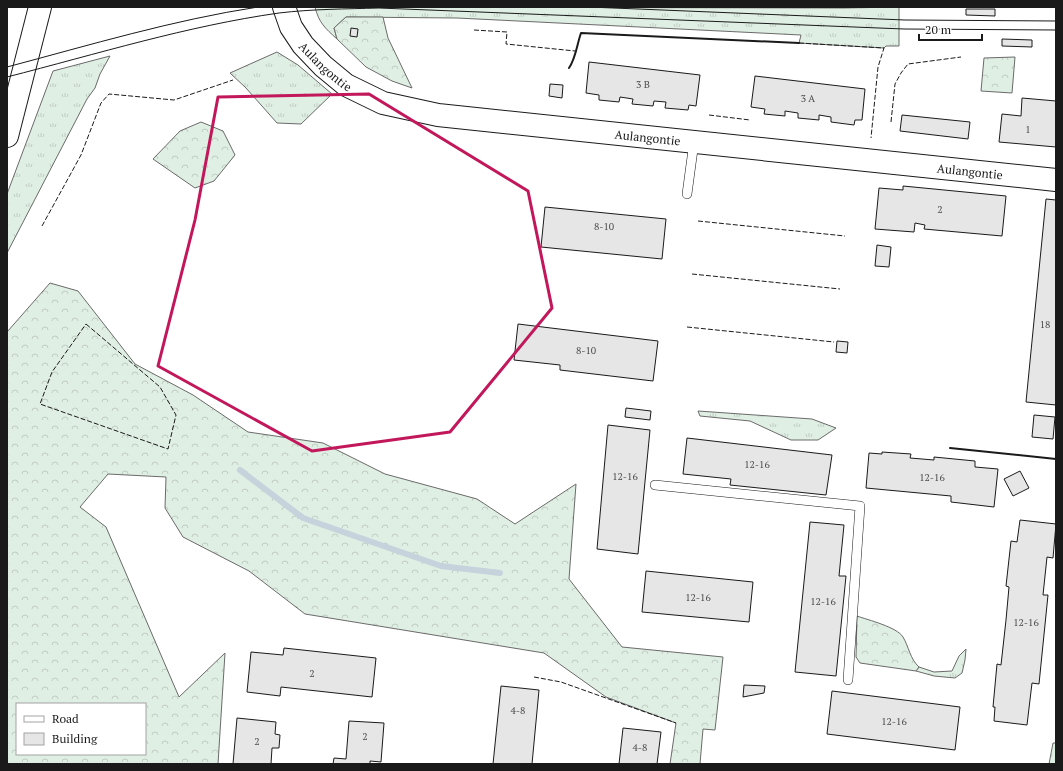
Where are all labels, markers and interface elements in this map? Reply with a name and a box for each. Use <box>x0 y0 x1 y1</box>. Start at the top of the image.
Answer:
scale bar <box>919 16 982 42</box>
text: 20 m <box>925 22 952 37</box>
street label: Aulangontie <box>296 38 354 94</box>
house number: 3 B <box>636 78 650 91</box>
house number: 3 A <box>801 92 815 105</box>
house number: 1 <box>1025 123 1031 136</box>
street label: Aulangontie <box>614 126 681 148</box>
street label: Aulangontie <box>936 160 1004 182</box>
house number: 2 <box>937 203 943 216</box>
house number: 8-10 <box>594 220 614 233</box>
house number: 18 <box>1040 318 1050 331</box>
house number: 8-10 <box>576 344 596 357</box>
house number: 12-16 <box>744 458 770 471</box>
house number: 12-16 <box>612 470 638 483</box>
house number: 12-16 <box>919 471 945 484</box>
house number: 12-16 <box>685 591 711 604</box>
house number: 12-16 <box>810 595 836 608</box>
house number: 12-16 <box>1013 616 1039 629</box>
house number: 2 <box>309 667 315 680</box>
legend <box>16 703 146 755</box>
house number: 4-8 <box>511 704 525 717</box>
text: Road <box>52 711 79 726</box>
house number: 12-16 <box>881 715 907 728</box>
house number: 2 <box>362 730 368 743</box>
text: Building <box>52 731 98 746</box>
house number: 2 <box>254 735 260 748</box>
house number: 4-8 <box>633 741 647 754</box>

